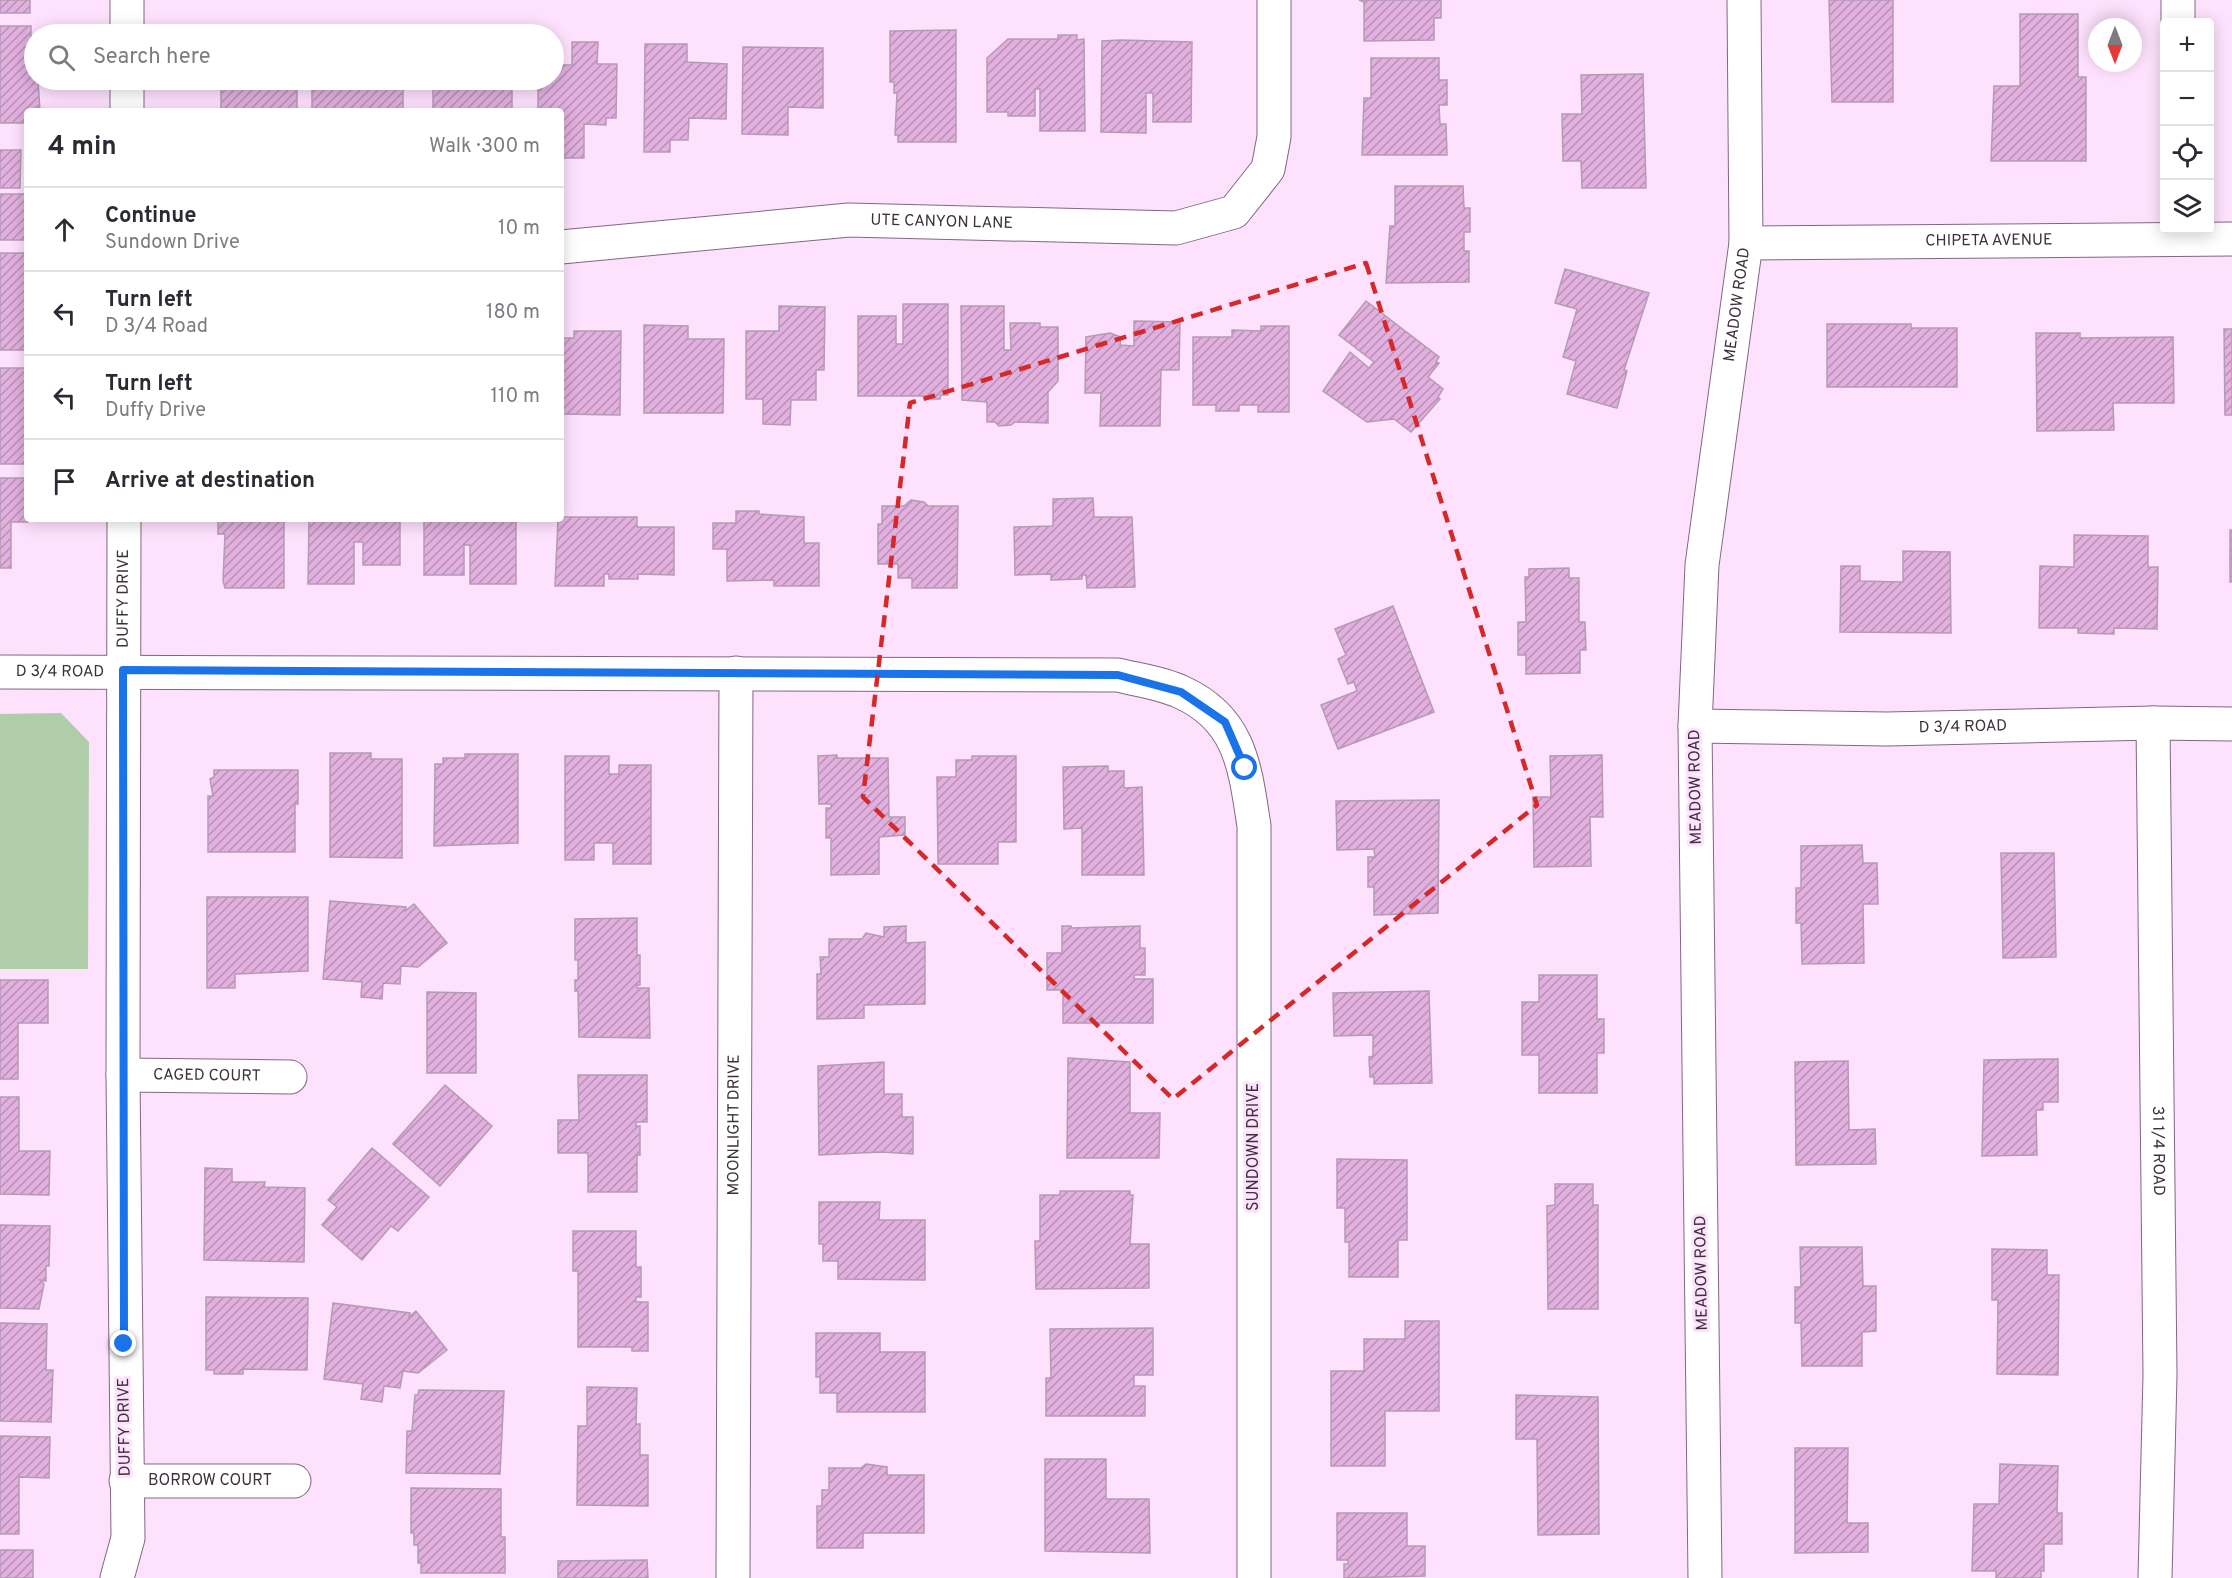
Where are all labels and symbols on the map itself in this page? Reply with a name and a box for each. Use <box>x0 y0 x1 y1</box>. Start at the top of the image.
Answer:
north arrow <box>2088 18 2142 72</box>
street label: UTE CANYON LANE <box>870 211 1013 234</box>
street label: CHIPETA AVENUE <box>1925 230 2053 252</box>
street label: MEADOW ROAD <box>1720 246 1755 363</box>
street label: DUFFY DRIVE <box>114 549 134 648</box>
street label: D 3/4 ROAD <box>16 662 104 682</box>
street label: D 3/4 ROAD <box>1919 716 2007 738</box>
street label: MEADOW ROAD <box>1685 729 1707 845</box>
route start <box>1231 754 1257 780</box>
street label: MOONLIGHT DRIVE <box>724 1054 745 1196</box>
street label: CAGED COURT <box>153 1065 261 1087</box>
street label: SUNDOWN DRIVE <box>1244 1083 1264 1211</box>
street label: 31 1/4 ROAD <box>2147 1106 2168 1196</box>
street label: MEADOW ROAD <box>1691 1215 1713 1331</box>
route end <box>110 1330 136 1356</box>
street label: DUFFY DRIVE <box>114 1378 136 1476</box>
street label: BORROW COURT <box>148 1471 272 1491</box>

